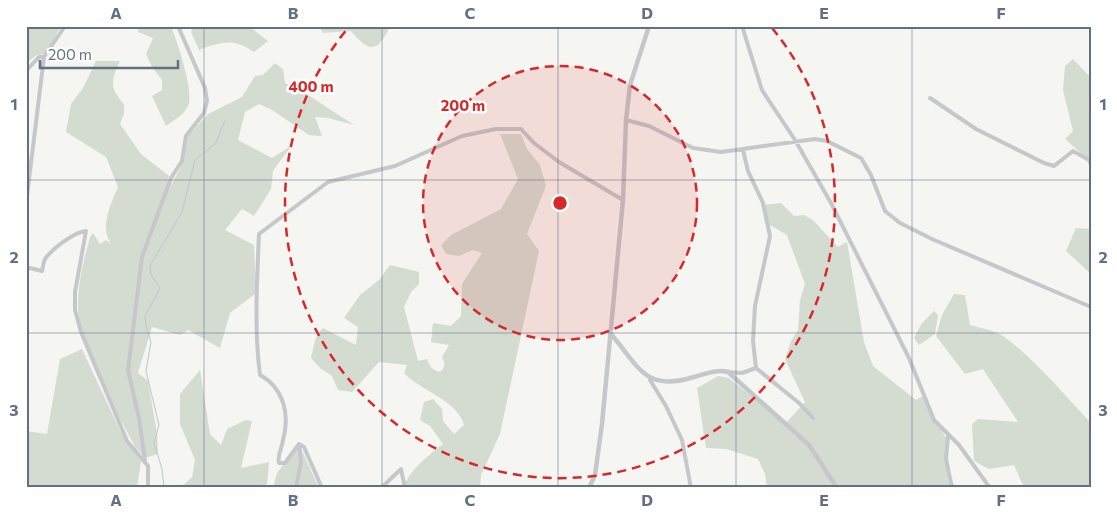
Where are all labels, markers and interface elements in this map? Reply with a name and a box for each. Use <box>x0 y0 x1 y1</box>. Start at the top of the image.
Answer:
text: A <box>110 3 122 22</box>
text: B <box>288 3 299 22</box>
text: C <box>465 3 476 22</box>
text: D <box>641 3 653 22</box>
text: E <box>819 3 829 22</box>
text: F <box>996 3 1006 22</box>
scale bar <box>40 38 178 70</box>
text: 200 m <box>48 45 92 63</box>
text: 400 m <box>288 77 334 95</box>
text: 1 <box>10 94 18 113</box>
text: 1 <box>1099 94 1107 113</box>
text: 200 m <box>441 96 485 114</box>
centre of rings <box>551 194 569 212</box>
text: 2 <box>9 247 19 266</box>
text: 2 <box>1098 247 1108 266</box>
text: 3 <box>9 400 19 419</box>
text: 3 <box>1098 400 1108 419</box>
text: A <box>110 490 122 509</box>
text: B <box>288 490 299 509</box>
text: C <box>465 490 476 509</box>
text: D <box>641 490 653 509</box>
text: E <box>819 490 829 509</box>
text: F <box>996 490 1006 509</box>

